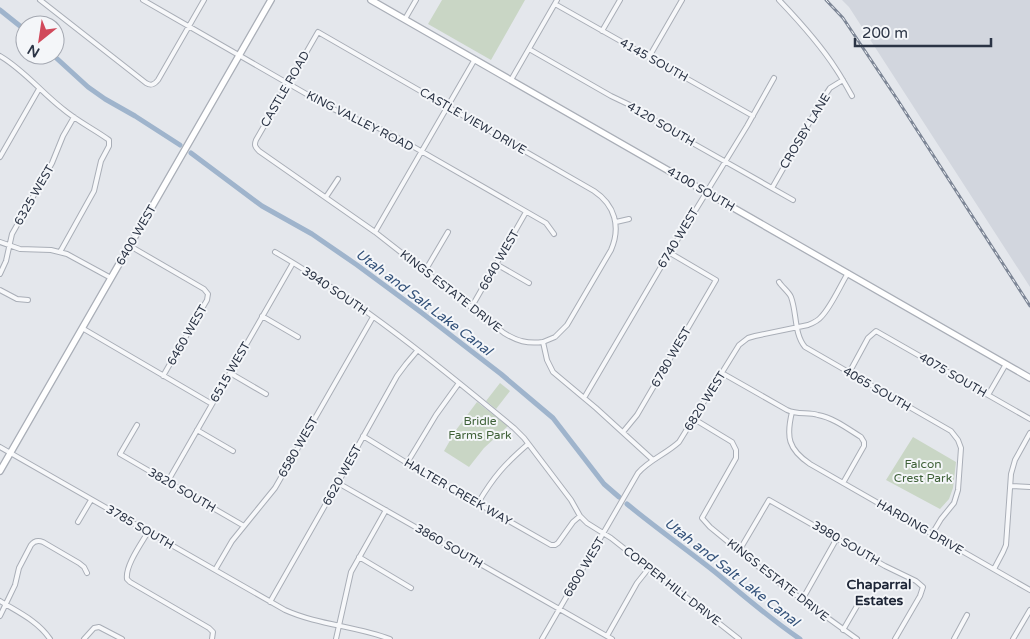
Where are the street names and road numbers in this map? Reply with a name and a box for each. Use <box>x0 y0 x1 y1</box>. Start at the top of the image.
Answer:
street label: 4145 SOUTH <box>617 35 691 85</box>
street label: CASTLE ROAD <box>258 49 312 129</box>
street label: CASTLE VIEW DRIVE <box>417 85 529 157</box>
street label: KING VALLEY ROAD <box>304 88 416 154</box>
street label: CROSBY LANE <box>777 90 833 171</box>
street label: 4120 SOUTH <box>625 99 697 149</box>
street label: 6325 WEST <box>11 162 57 228</box>
street label: 4100 SOUTH <box>665 164 737 214</box>
street label: 6400 WEST <box>113 202 159 268</box>
street label: 6740 WEST <box>655 205 702 270</box>
street label: 6640 WEST <box>476 227 522 293</box>
street label: KINGS ESTATE DRIVE <box>397 247 505 335</box>
street label: 3940 SOUTH <box>300 264 370 318</box>
street label: 6460 WEST <box>164 302 210 368</box>
street label: 6780 WEST <box>648 324 694 390</box>
street label: 6515 WEST <box>207 339 253 405</box>
street label: 4075 SOUTH <box>917 350 989 400</box>
street label: 4065 SOUTH <box>841 364 913 414</box>
street label: 6820 WEST <box>681 368 729 433</box>
street label: 6580 WEST <box>275 414 321 480</box>
street label: 6620 WEST <box>320 442 365 508</box>
street label: HALTER CREEK WAY <box>402 455 515 529</box>
street label: 3820 SOUTH <box>146 465 218 515</box>
street label: HARDING DRIVE <box>874 496 966 558</box>
street label: 3785 SOUTH <box>104 502 176 552</box>
street label: 3980 SOUTH <box>810 518 882 568</box>
street label: 3860 SOUTH <box>413 521 485 571</box>
street label: 6800 WEST <box>561 534 608 599</box>
street label: KINGS ESTATE DRIVE <box>724 536 832 624</box>
street label: COPPER HILL DRIVE <box>621 544 724 629</box>

